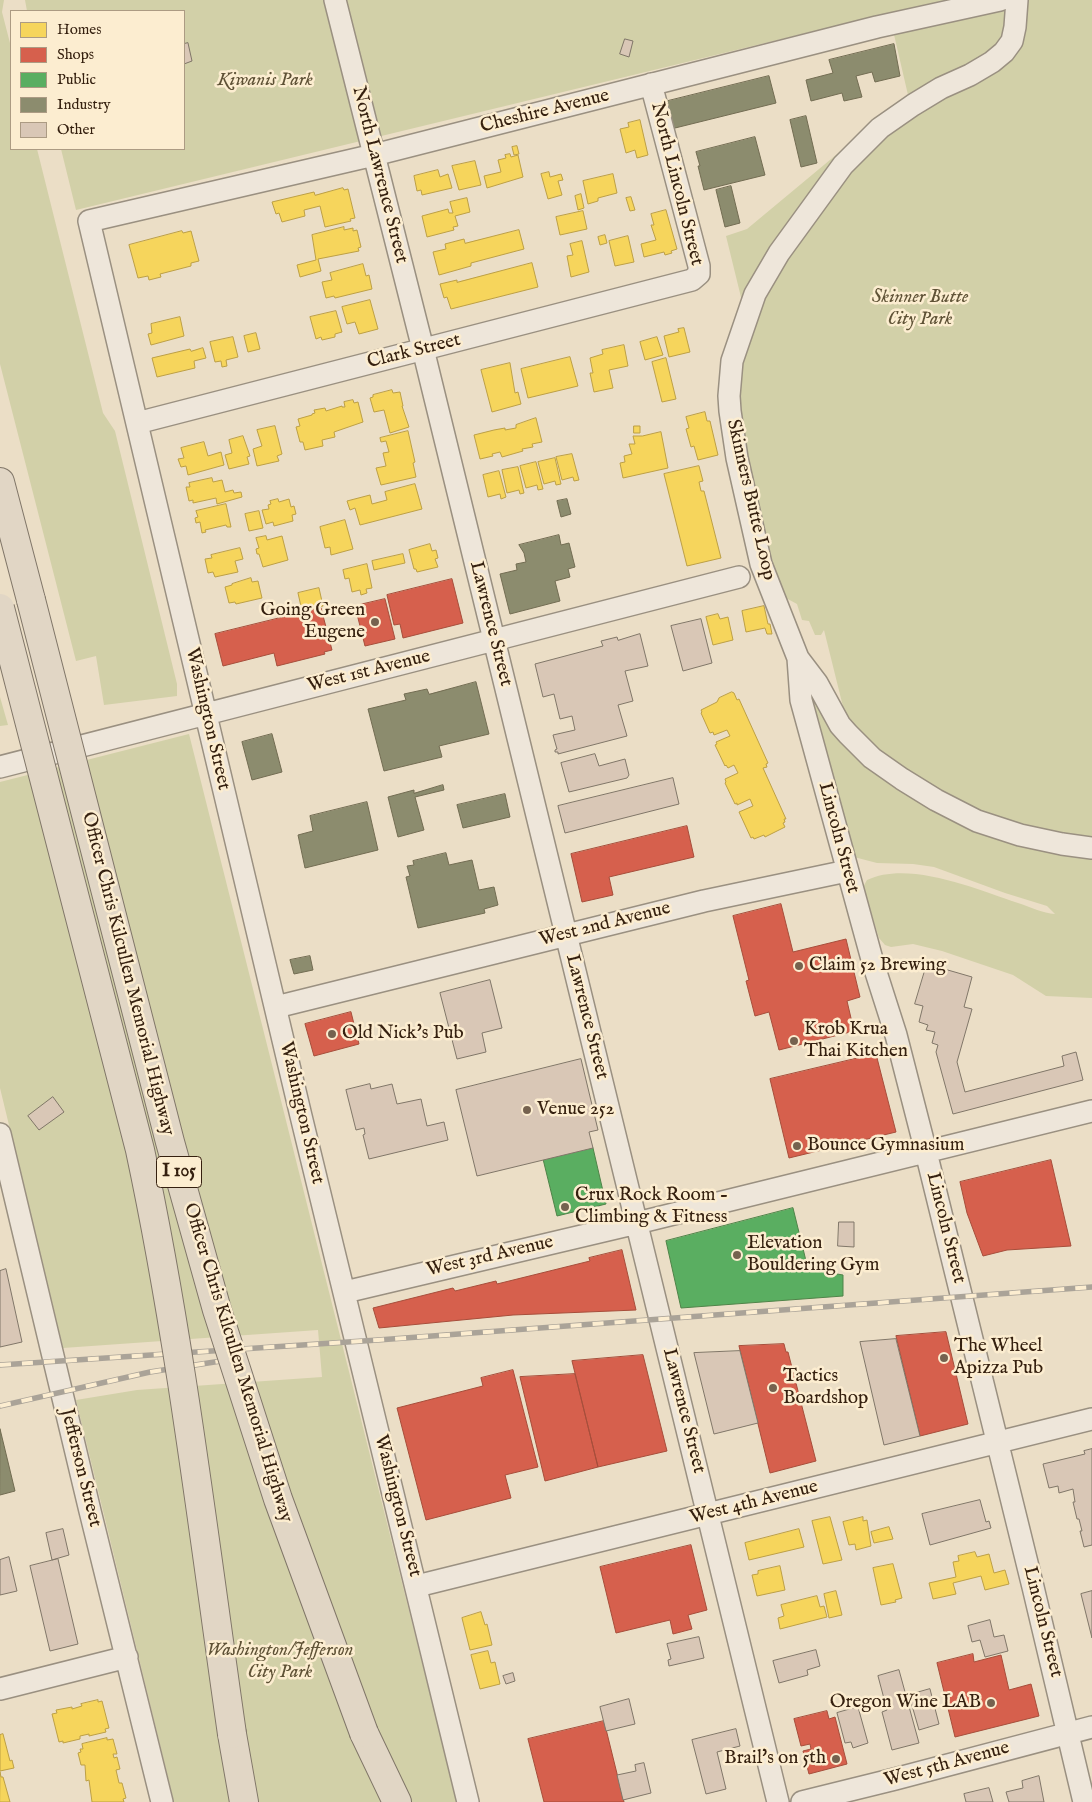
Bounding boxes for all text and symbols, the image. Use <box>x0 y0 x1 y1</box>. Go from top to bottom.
legend <box>10 10 185 150</box>
text: Homes <box>57 20 101 39</box>
text: Shops <box>57 45 94 64</box>
text: Public <box>57 70 96 89</box>
park label: Kiwanis Park <box>217 70 313 92</box>
street label: North Lawrence Street <box>346 84 412 266</box>
street label: Cheshire Avenue <box>478 85 612 139</box>
text: Industry <box>57 95 111 114</box>
street label: North Lincoln Street <box>645 100 707 268</box>
text: Other <box>57 120 95 139</box>
park label: Skinner Butte City Park <box>872 287 968 331</box>
street label: Clark Street <box>365 329 463 375</box>
street label: Skinners Butte Loop <box>720 417 780 583</box>
street label: Lawrence Street <box>463 559 517 689</box>
place label: Going Green Eugene <box>260 600 365 644</box>
marker: Going Green Eugene <box>369 616 381 628</box>
street label: Washington Street <box>180 645 234 793</box>
street label: West 1st Avenue <box>305 646 433 698</box>
street label: Lincoln Street <box>812 780 864 896</box>
street label: Officer Chris Kilcullen Memorial Highway <box>76 810 178 1138</box>
street label: West 2nd Avenue <box>537 898 673 952</box>
street label: Lawrence Street <box>559 952 613 1082</box>
place label: Claim 52 Brewing <box>809 955 946 977</box>
marker: Claim 52 Brewing <box>793 960 805 972</box>
place label: Krob Krua Thai Kitchen <box>804 1019 908 1063</box>
place label: Old Nick's Pub <box>342 1023 464 1045</box>
marker: Old Nick's Pub <box>326 1028 338 1040</box>
marker: Krob Krua Thai Kitchen <box>788 1035 800 1047</box>
street label: Washington Street <box>274 1039 328 1187</box>
place label: Venue 252 <box>537 1099 614 1121</box>
marker: Venue 252 <box>521 1104 533 1116</box>
place label: Bounce Gymnasium <box>807 1135 964 1157</box>
marker: Bounce Gymnasium <box>791 1140 803 1152</box>
road number: I 105 <box>156 1156 202 1188</box>
street label: Lincoln Street <box>920 1170 970 1286</box>
place label: Crux Rock Room - Climbing & Fitness <box>575 1185 728 1229</box>
street label: Officer Chris Kilcullen Memorial Highway <box>177 1201 297 1525</box>
marker: Crux Rock Room - Climbing & Fitness <box>559 1201 571 1213</box>
street label: West 3rd Avenue <box>424 1231 556 1283</box>
place label: Elevation Bouldering Gym <box>747 1233 879 1277</box>
marker: Elevation Bouldering Gym <box>731 1249 743 1261</box>
place label: The Wheel Apizza Pub <box>954 1336 1043 1380</box>
street label: Lawrence Street <box>656 1346 710 1476</box>
marker: The Wheel Apizza Pub <box>938 1352 950 1364</box>
place label: Tactics Boardshop <box>783 1366 868 1410</box>
marker: Tactics Boardshop <box>767 1382 779 1394</box>
street label: Jefferson Street <box>54 1406 106 1530</box>
street label: Washington Street <box>368 1433 426 1579</box>
street label: West 4th Avenue <box>688 1476 820 1530</box>
street label: Lincoln Street <box>1017 1564 1067 1680</box>
park label: Washington/Jefferson City Park <box>207 1640 353 1684</box>
place label: Oregon Wine LAB <box>830 1692 981 1714</box>
marker: Oregon Wine LAB <box>985 1697 997 1709</box>
street label: West 5th Avenue <box>882 1737 1012 1793</box>
place label: Brail's on 5th <box>724 1748 826 1770</box>
marker: Brail's on 5th <box>830 1753 842 1765</box>

